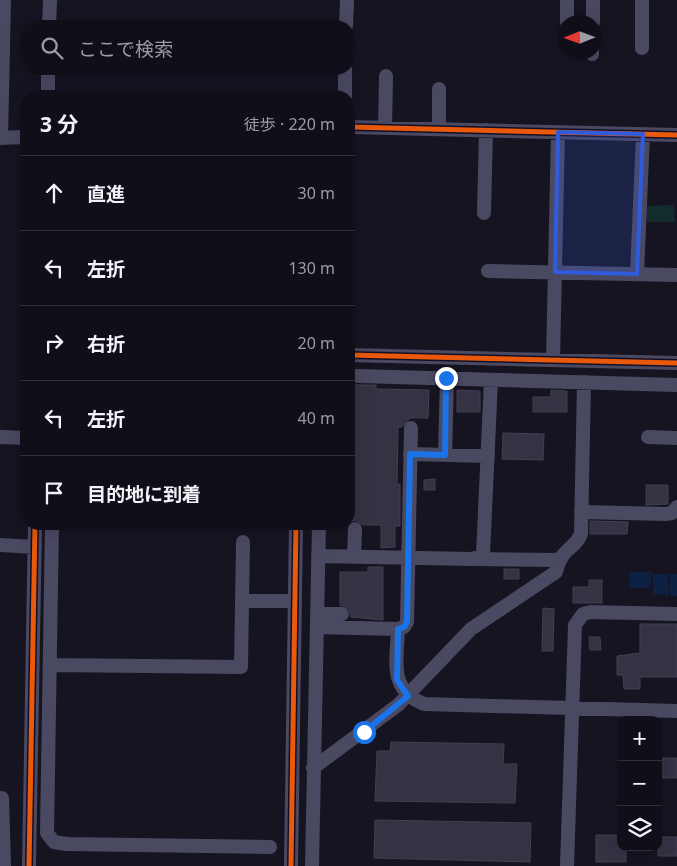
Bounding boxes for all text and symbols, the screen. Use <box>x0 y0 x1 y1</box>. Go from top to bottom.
north arrow <box>557 15 602 60</box>
search box <box>20 20 355 75</box>
icon: search <box>38 34 66 62</box>
text: ここで検索 <box>78 36 173 62</box>
text: 3 分 <box>40 110 78 138</box>
text: 徒歩 · 220 m <box>244 113 335 135</box>
icon: ahead <box>40 179 68 207</box>
text: 直進 <box>87 181 125 207</box>
text: 30 m <box>298 182 335 204</box>
icon: left <box>40 254 68 282</box>
text: 左折 <box>87 256 125 282</box>
text: 130 m <box>288 257 335 279</box>
icon: right <box>40 329 68 357</box>
text: 右折 <box>87 331 125 357</box>
text: 20 m <box>298 332 335 354</box>
route end <box>435 367 458 390</box>
icon: left <box>40 404 68 432</box>
text: 左折 <box>87 406 125 432</box>
text: 40 m <box>298 407 335 429</box>
icon: arrive <box>40 479 68 507</box>
text: 目的地に到着 <box>87 481 201 507</box>
map controls <box>617 716 662 851</box>
button: + <box>617 716 662 761</box>
route start <box>353 721 376 744</box>
button: − <box>617 761 662 806</box>
button: layers <box>617 806 662 851</box>

